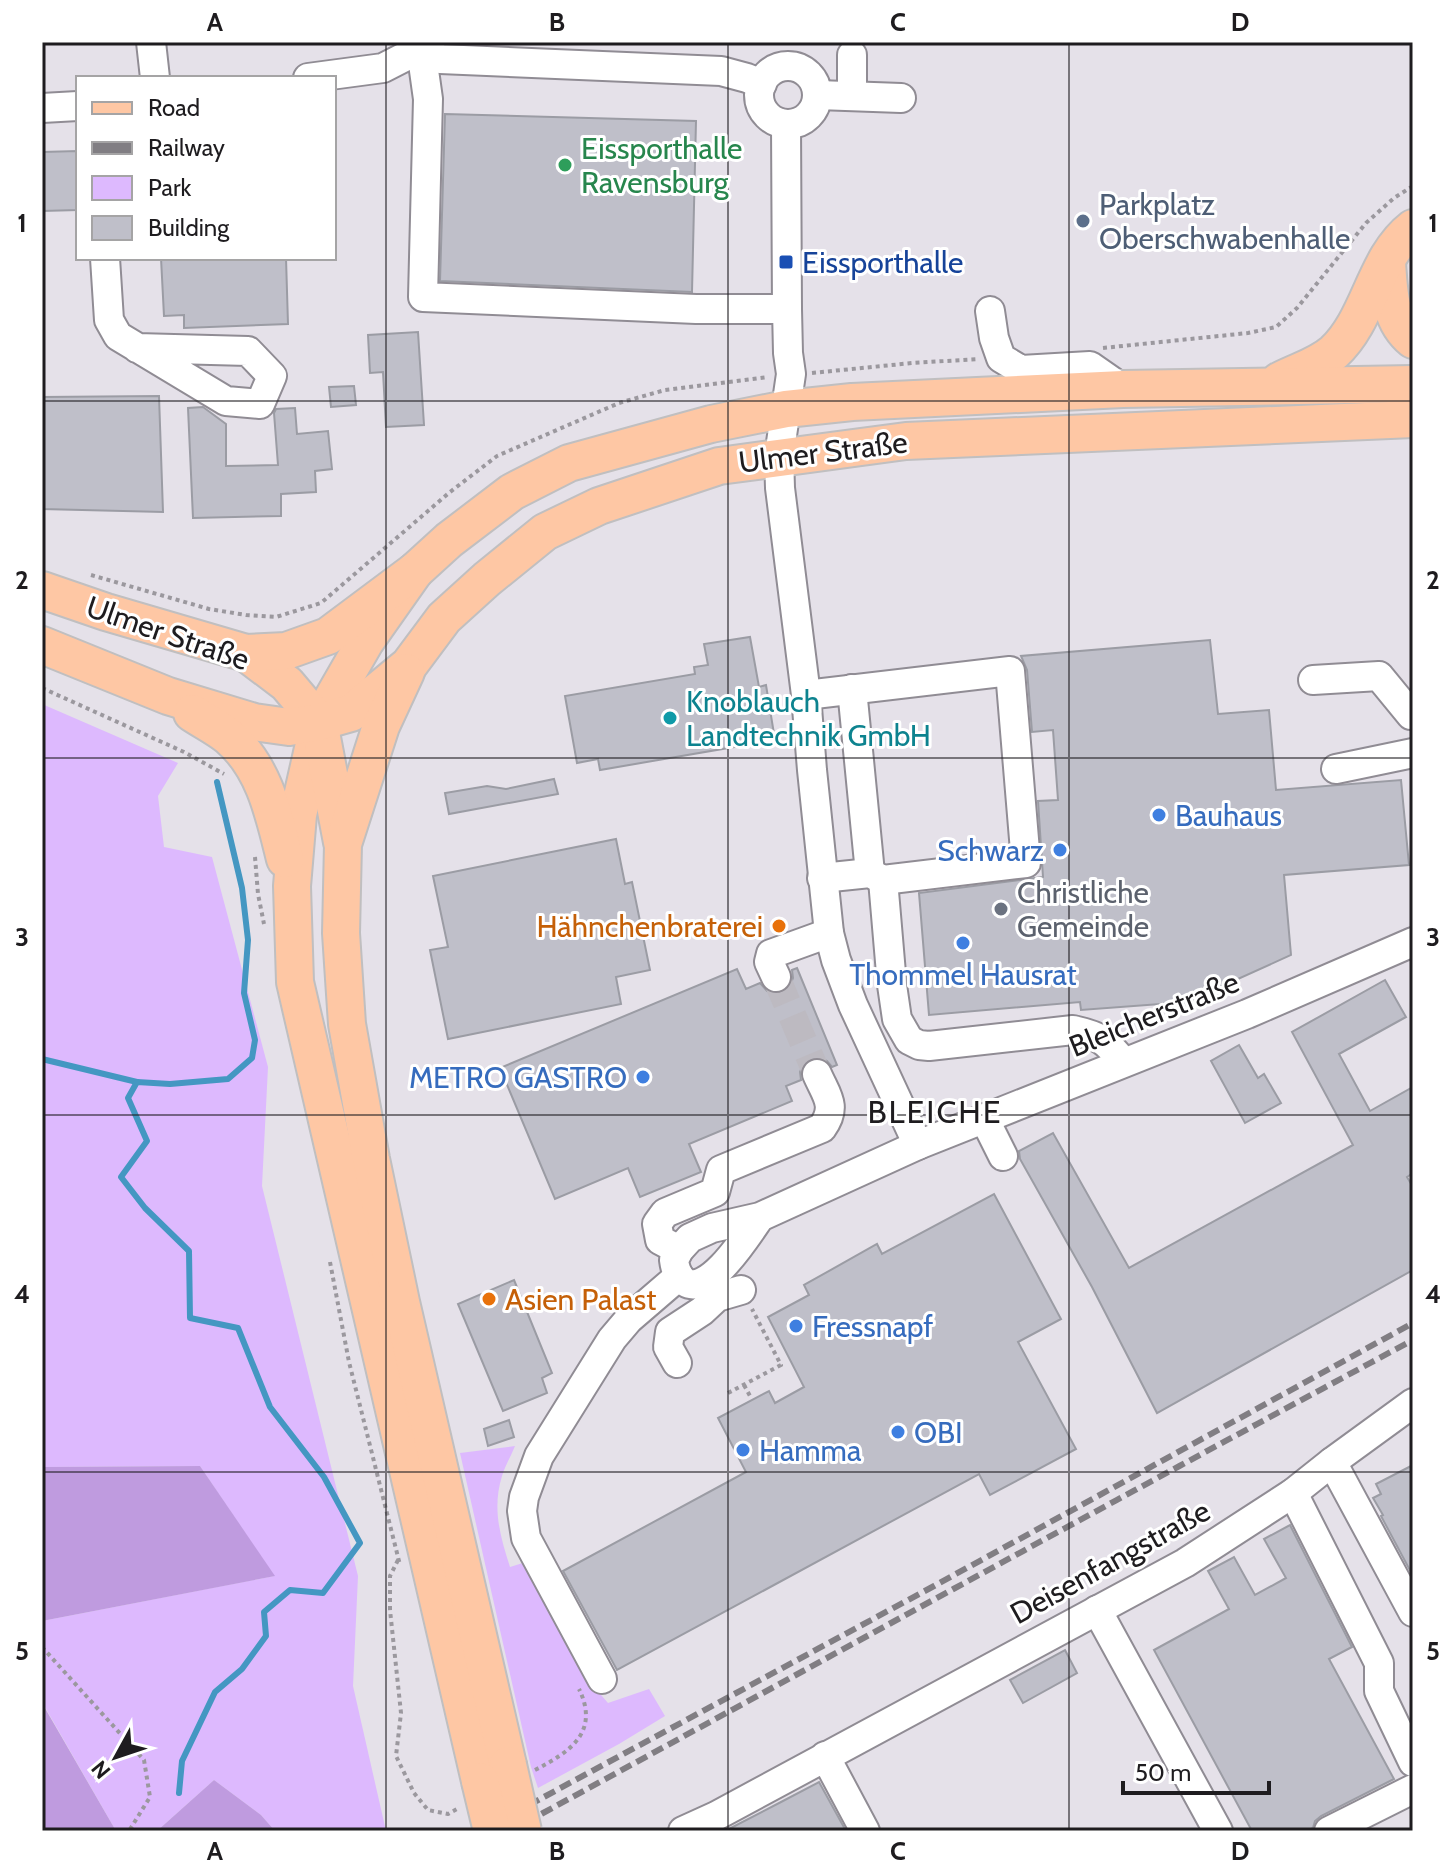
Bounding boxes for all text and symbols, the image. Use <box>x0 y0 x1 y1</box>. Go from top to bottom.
text: A <box>207 6 224 38</box>
text: B <box>549 6 565 38</box>
text: C <box>890 6 906 38</box>
text: D <box>1231 6 1249 38</box>
legend <box>76 76 336 260</box>
text: Road <box>148 93 200 122</box>
place label: Eissporthalle Ravensburg <box>581 130 742 201</box>
text: Railway <box>148 133 225 162</box>
marker: Eissporthalle Ravensburg <box>556 156 574 174</box>
text: Park <box>148 173 191 202</box>
place label: Parkplatz Oberschwabenhalle <box>1099 186 1350 257</box>
text: 1 <box>17 207 27 239</box>
text: 1 <box>1428 207 1438 239</box>
marker: Parkplatz Oberschwabenhalle <box>1074 212 1092 230</box>
text: Building <box>148 213 230 242</box>
place label: Eissporthalle <box>802 244 963 281</box>
marker: Eissporthalle <box>777 253 795 271</box>
street label: Ulmer Straße <box>737 423 909 481</box>
text: 2 <box>15 564 29 596</box>
text: 2 <box>1426 564 1440 596</box>
street label: Ulmer Straße <box>82 588 254 678</box>
place label: Knoblauch Landtechnik GmbH <box>686 683 931 754</box>
marker: Knoblauch Landtechnik GmbH <box>661 709 679 727</box>
place label: Bauhaus <box>1175 797 1282 834</box>
marker: Bauhaus <box>1150 806 1168 824</box>
place label: Schwarz <box>937 832 1044 869</box>
marker: Schwarz <box>1051 841 1069 859</box>
place label: Christliche Gemeinde <box>1017 874 1149 945</box>
marker: Christliche Gemeinde <box>992 900 1010 918</box>
place label: Hähnchenbraterei <box>536 908 763 945</box>
marker: Hähnchenbraterei <box>770 917 788 935</box>
text: 3 <box>15 921 29 953</box>
text: 3 <box>1426 921 1440 953</box>
marker: Thommel Hausrat <box>954 934 972 952</box>
place label: Thommel Hausrat <box>849 956 1077 993</box>
street label: Bleicherstraße <box>1064 963 1244 1065</box>
place label: METRO GASTRO <box>409 1059 627 1096</box>
marker: METRO GASTRO <box>634 1068 652 1086</box>
district label: BLEICHE <box>867 1092 1003 1131</box>
text: 4 <box>14 1278 30 1310</box>
text: 4 <box>1425 1278 1441 1310</box>
place label: Asien Palast <box>505 1281 656 1318</box>
marker: Asien Palast <box>480 1290 498 1308</box>
place label: Fressnapf <box>812 1308 933 1345</box>
marker: Fressnapf <box>787 1317 805 1335</box>
place label: OBI <box>914 1414 963 1451</box>
marker: OBI <box>889 1423 907 1441</box>
place label: Hamma <box>759 1432 862 1469</box>
marker: Hamma <box>734 1441 752 1459</box>
street label: Deisenfangstraße <box>1004 1492 1216 1632</box>
text: 5 <box>15 1635 29 1667</box>
text: 5 <box>1426 1635 1440 1667</box>
north arrow <box>76 1717 156 1797</box>
scale bar <box>1123 1745 1269 1795</box>
text: N <box>86 1755 116 1784</box>
text: 50 m <box>1135 1758 1191 1787</box>
text: A <box>207 1835 224 1867</box>
text: B <box>549 1835 565 1867</box>
text: C <box>890 1835 906 1867</box>
text: D <box>1231 1835 1249 1867</box>

